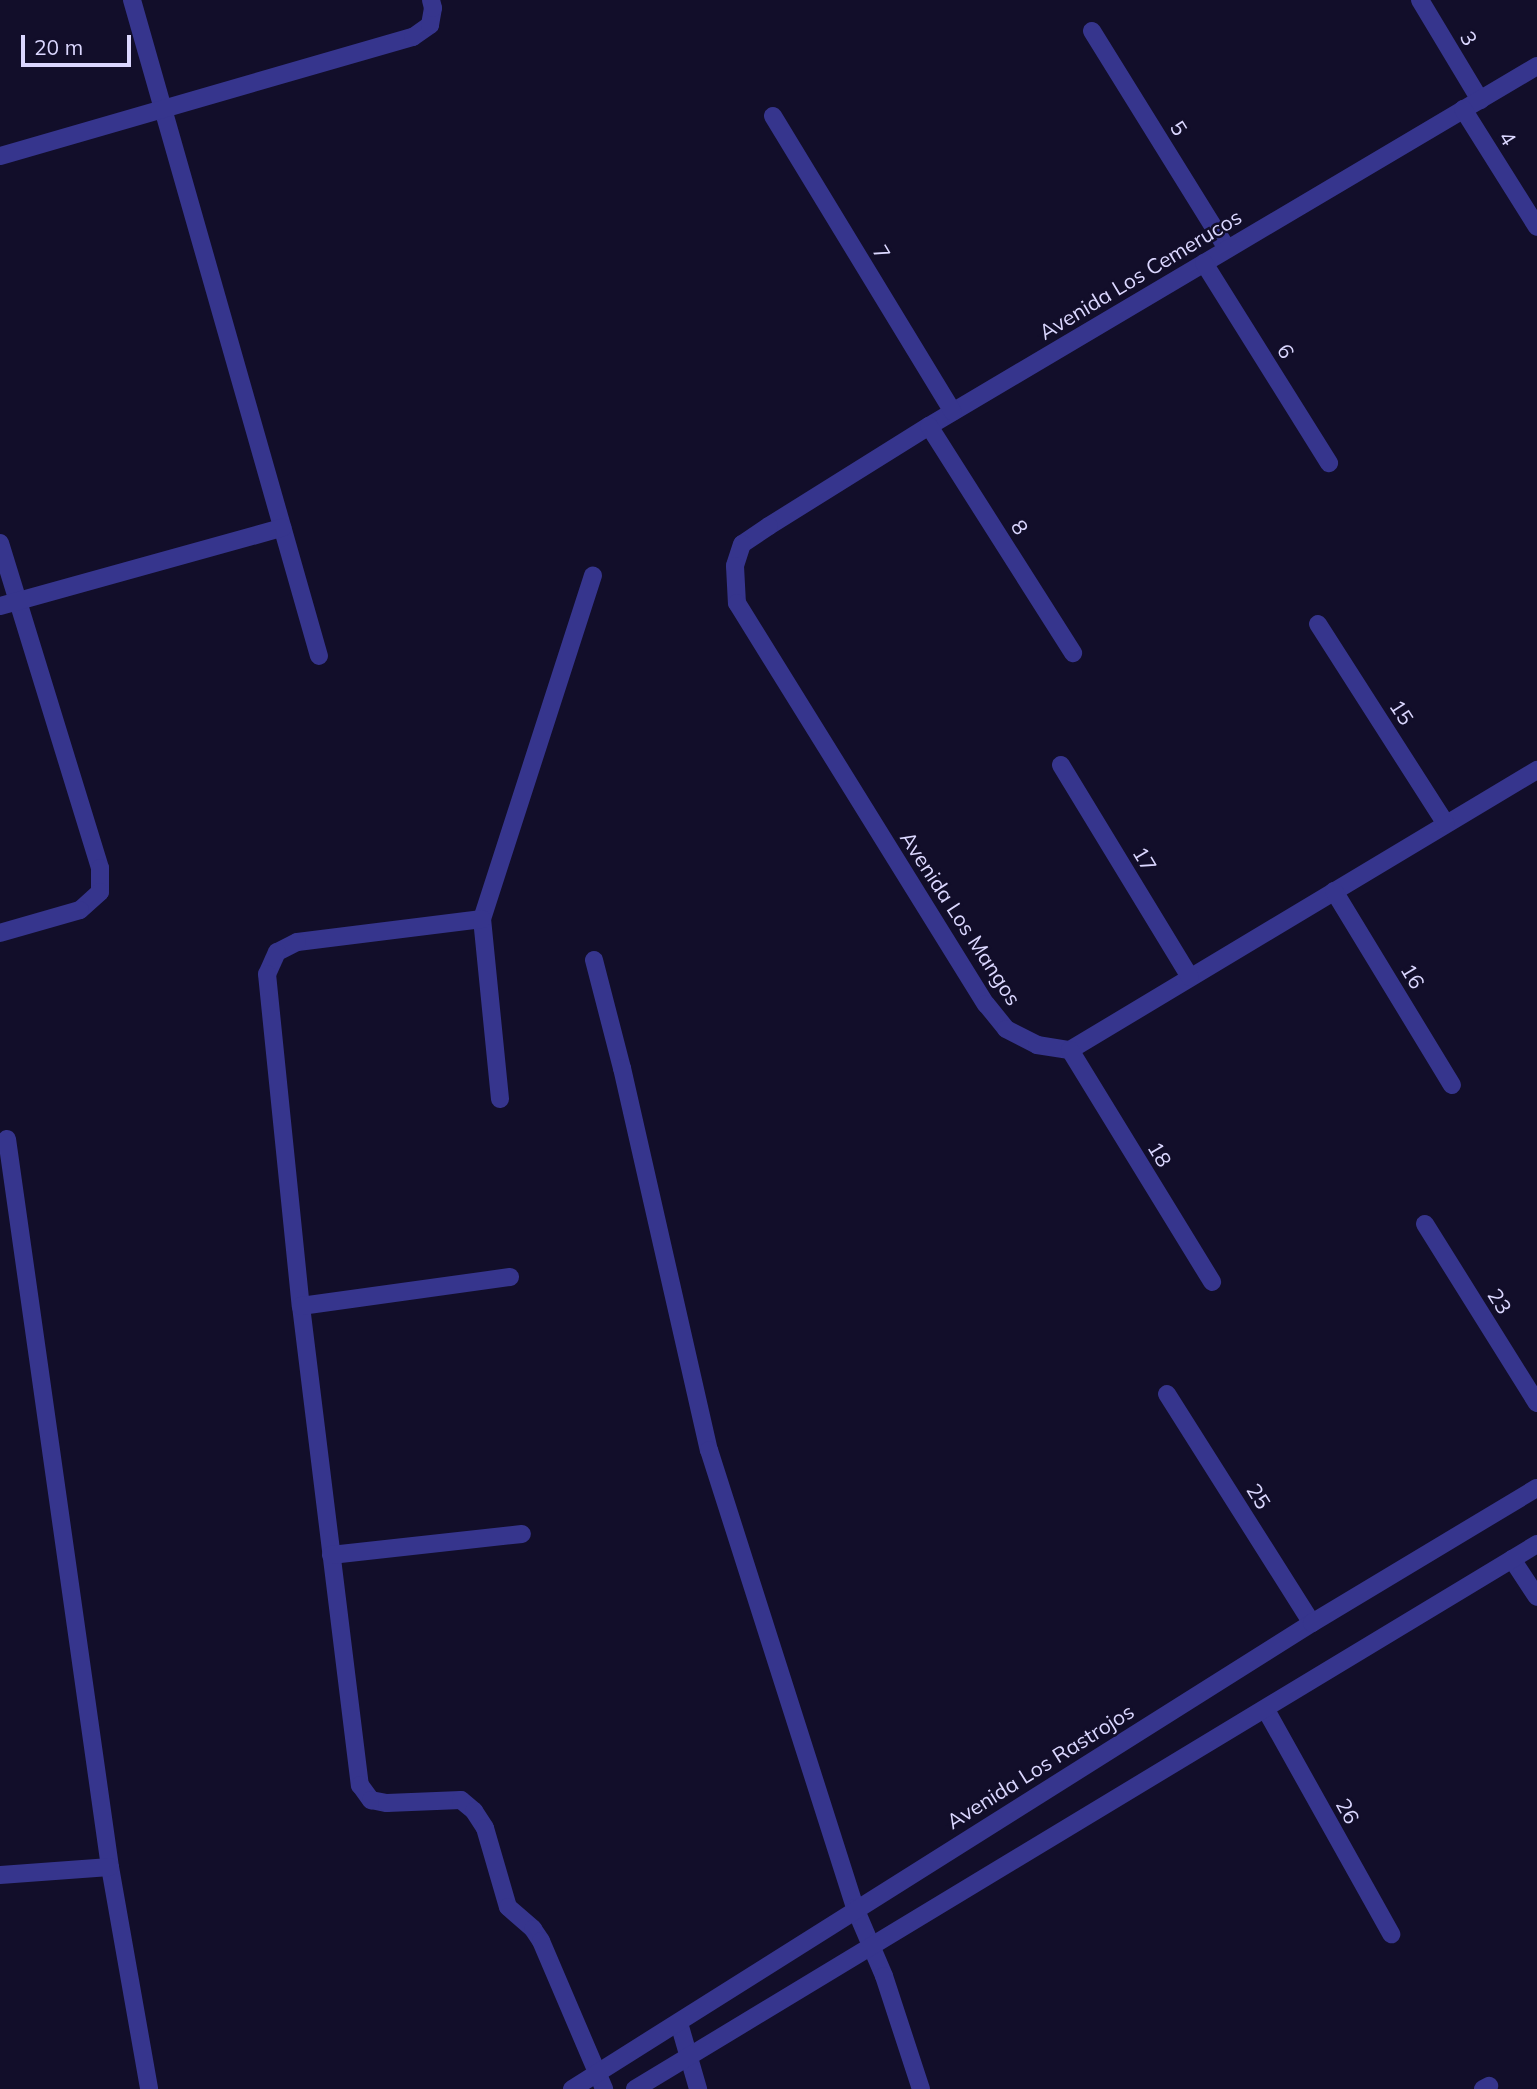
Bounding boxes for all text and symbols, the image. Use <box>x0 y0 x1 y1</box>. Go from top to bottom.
scale bar <box>24 21 135 65</box>
street label: 3 <box>1455 26 1483 50</box>
text: 20 m <box>34 34 83 60</box>
street label: 5 <box>1165 116 1193 140</box>
street label: 4 <box>1494 126 1522 150</box>
street label: Avenida Los Cemerucos <box>1034 204 1246 344</box>
street label: 7 <box>868 240 896 264</box>
street label: 6 <box>1272 339 1300 363</box>
street label: 8 <box>1006 515 1034 539</box>
street label: 15 <box>1385 695 1419 729</box>
street label: Avenida Los Mangos <box>895 826 1027 1010</box>
street label: 17 <box>1128 842 1162 876</box>
street label: 16 <box>1396 959 1430 993</box>
street label: 18 <box>1143 1137 1177 1171</box>
street label: 23 <box>1483 1284 1517 1318</box>
street label: 25 <box>1242 1479 1276 1513</box>
street label: Avenida Los Rastrojos <box>942 1698 1138 1834</box>
street label: 26 <box>1331 1794 1365 1828</box>

